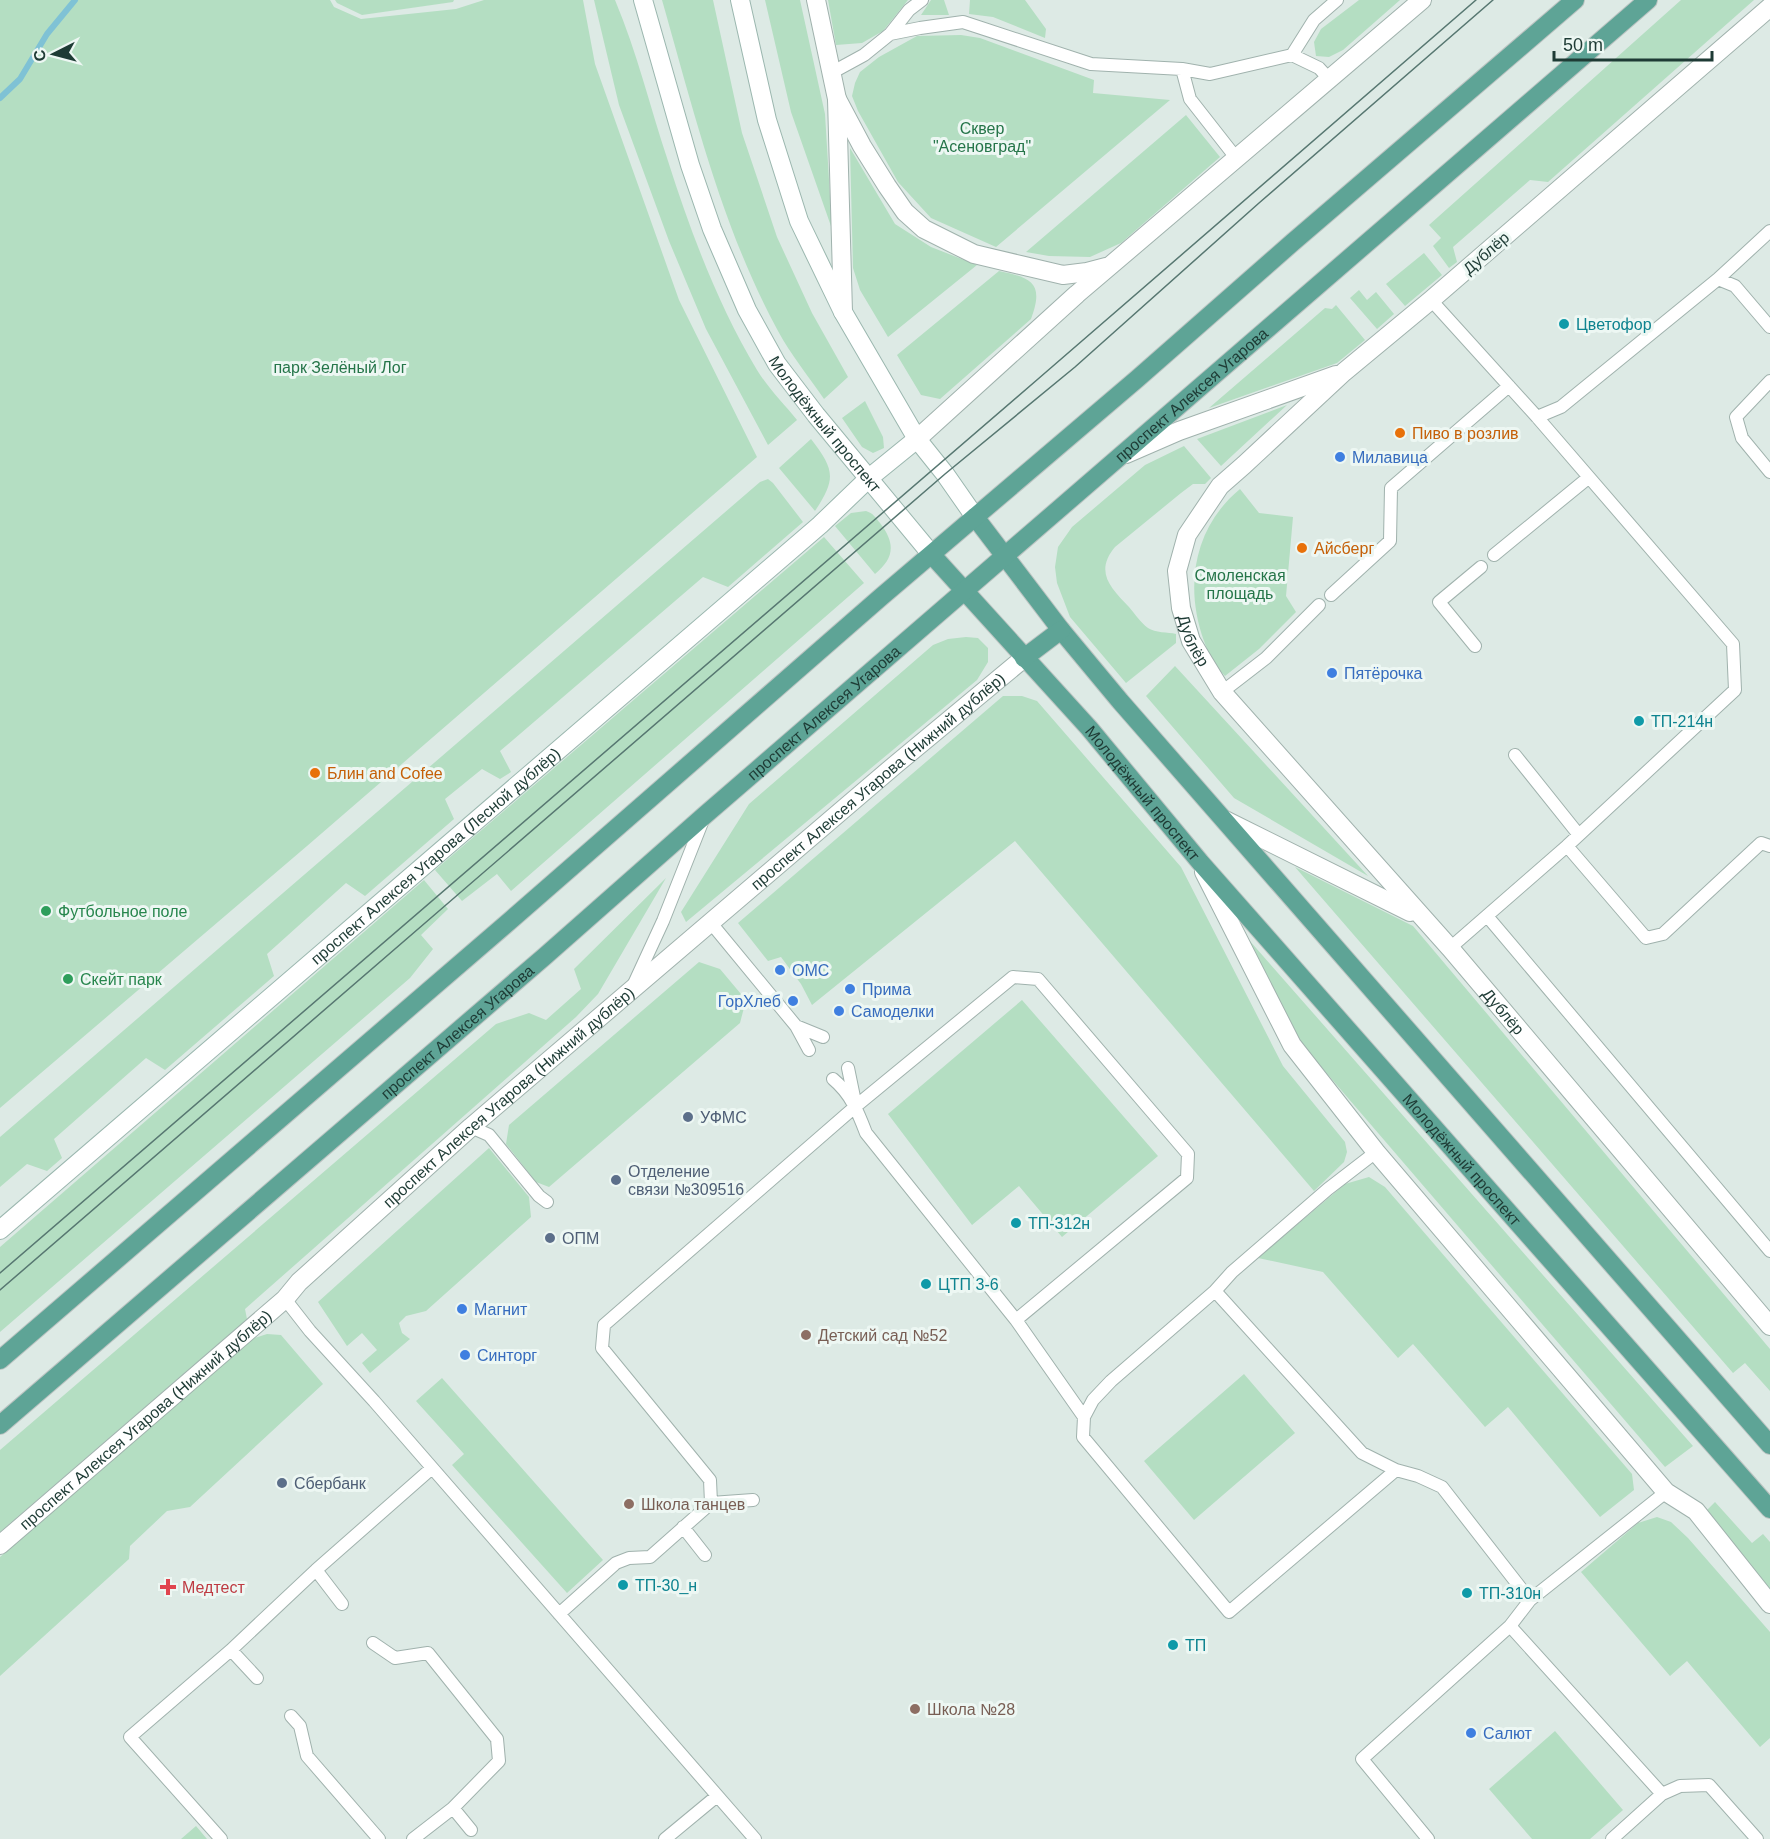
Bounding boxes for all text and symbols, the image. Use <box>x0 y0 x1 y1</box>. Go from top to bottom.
north arrow <box>24 24 84 84</box>
scale bar <box>1554 24 1712 62</box>
text: 50 m <box>1563 35 1603 55</box>
text: С <box>30 48 49 62</box>
park label: Сквер "Асеновград" <box>933 120 1031 155</box>
street label: Дублёр <box>1460 228 1512 277</box>
place label: Цветофор <box>1576 316 1652 333</box>
marker: Цветофор <box>1557 317 1571 331</box>
street label: проспект Алексея Угарова <box>1112 324 1271 465</box>
street label: Молодёжный проспект <box>766 353 885 496</box>
park label: парк Зелёный Лог <box>273 359 407 376</box>
place label: Пиво в розлив <box>1412 425 1519 442</box>
marker: Пиво в розлив <box>1393 426 1407 440</box>
place label: Милавица <box>1352 449 1428 466</box>
marker: Милавица <box>1333 450 1347 464</box>
place label: Айсберг <box>1314 540 1374 557</box>
marker: Айсберг <box>1295 541 1309 555</box>
park label: Смоленская площадь <box>1194 567 1286 602</box>
street label: Дублёр <box>1175 613 1213 669</box>
street label: проспект Алексея Угарова <box>744 642 903 783</box>
place label: Пятёрочка <box>1344 665 1423 682</box>
marker: Пятёрочка <box>1325 666 1339 680</box>
street label: проспект Алексея Угарова (Нижний дублёр) <box>747 669 1008 893</box>
place label: ТП-214н <box>1651 713 1713 730</box>
marker: ТП-214н <box>1632 714 1646 728</box>
street label: Молодёжный проспект <box>1082 722 1204 864</box>
street label: проспект Алексея Угарова (Лесной дублёр) <box>307 744 563 967</box>
place label: Блин and Cofee <box>327 765 443 782</box>
marker: Блин and Cofee <box>308 766 322 780</box>
place label: Футбольное поле <box>58 903 188 920</box>
marker: Футбольное поле <box>39 904 53 918</box>
street label: проспект Алексея Угарова <box>377 961 537 1102</box>
place label: ОМС <box>792 962 829 979</box>
marker: ОМС <box>773 963 787 977</box>
place label: Скейт парк <box>80 971 163 988</box>
marker: Скейт парк <box>61 972 75 986</box>
place label: Прима <box>862 981 911 998</box>
marker: Прима <box>843 982 857 996</box>
street label: проспект Алексея Угарова (Нижний дублёр) <box>380 983 637 1211</box>
street label: Дублёр <box>1479 985 1528 1038</box>
place label: ГорХлеб <box>718 993 781 1010</box>
marker: ГорХлеб <box>786 994 800 1008</box>
place label: Самоделки <box>851 1003 934 1020</box>
marker: Самоделки <box>832 1004 846 1018</box>
street label: Молодёжный проспект <box>1400 1090 1525 1229</box>
place label: УФМС <box>700 1109 747 1126</box>
marker: УФМС <box>681 1110 695 1124</box>
place label: Отделение связи №309516 <box>628 1163 744 1198</box>
marker: Отделение связи №309516 <box>609 1173 623 1187</box>
place label: ТП-312н <box>1028 1215 1090 1232</box>
marker: ТП-312н <box>1009 1216 1023 1230</box>
place label: ОПМ <box>562 1230 599 1247</box>
marker: ОПМ <box>543 1231 557 1245</box>
place label: ЦТП 3-6 <box>938 1276 999 1293</box>
marker: ЦТП 3-6 <box>919 1277 933 1291</box>
place label: Магнит <box>474 1301 528 1318</box>
marker: Магнит <box>455 1302 469 1316</box>
street label: проспект Алексея Угарова (Нижний дублёр) <box>16 1306 275 1533</box>
place label: Детский сад №52 <box>818 1327 947 1344</box>
marker: Детский сад №52 <box>799 1328 813 1342</box>
place label: Синторг <box>477 1347 537 1364</box>
marker: Синторг <box>458 1348 472 1362</box>
place label: Сбербанк <box>294 1475 367 1492</box>
marker: Сбербанк <box>275 1476 289 1490</box>
place label: Школа танцев <box>641 1496 745 1513</box>
marker: Школа танцев <box>622 1497 636 1511</box>
place label: ТП-30_н <box>635 1577 697 1595</box>
marker: Медтест <box>159 1578 177 1596</box>
marker: ТП-30_н <box>616 1578 630 1592</box>
place label: Медтест <box>182 1579 245 1596</box>
place label: ТП-310н <box>1479 1585 1541 1602</box>
marker: ТП-310н <box>1460 1586 1474 1600</box>
place label: ТП <box>1185 1637 1206 1654</box>
marker: ТП <box>1166 1638 1180 1652</box>
place label: Школа №28 <box>927 1701 1015 1718</box>
marker: Школа №28 <box>908 1702 922 1716</box>
place label: Салют <box>1483 1725 1533 1742</box>
marker: Салют <box>1464 1726 1478 1740</box>

